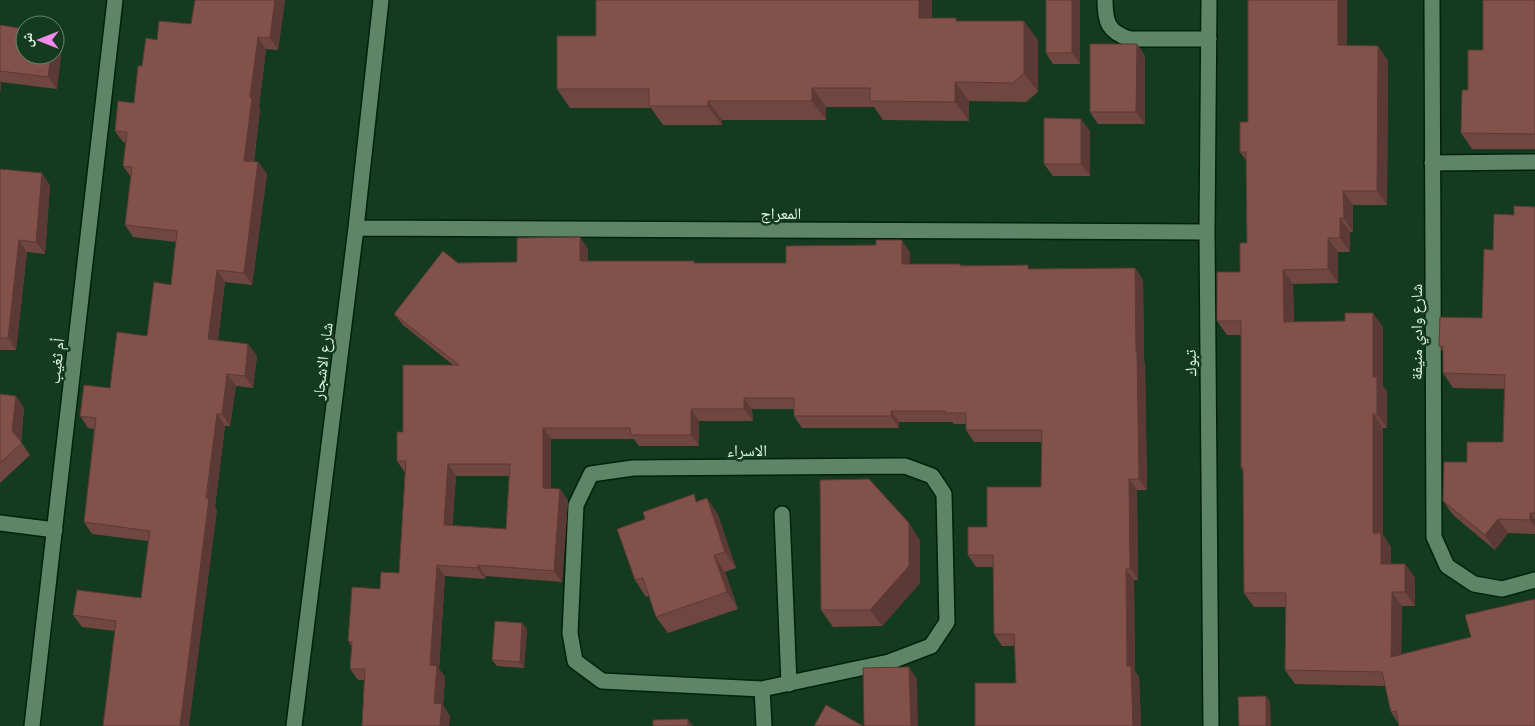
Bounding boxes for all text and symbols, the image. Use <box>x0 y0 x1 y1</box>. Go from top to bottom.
north arrow <box>15 15 65 65</box>
text: ش <box>18 32 36 47</box>
street label: المعراج <box>761 204 801 224</box>
street label: شارع وادي منيفة <box>1407 284 1429 380</box>
street label: شارع الاشجار <box>308 321 338 402</box>
street label: أم ثغيب <box>45 337 69 385</box>
street label: تبوك <box>1181 349 1200 376</box>
street label: الاسراء <box>727 441 767 460</box>

